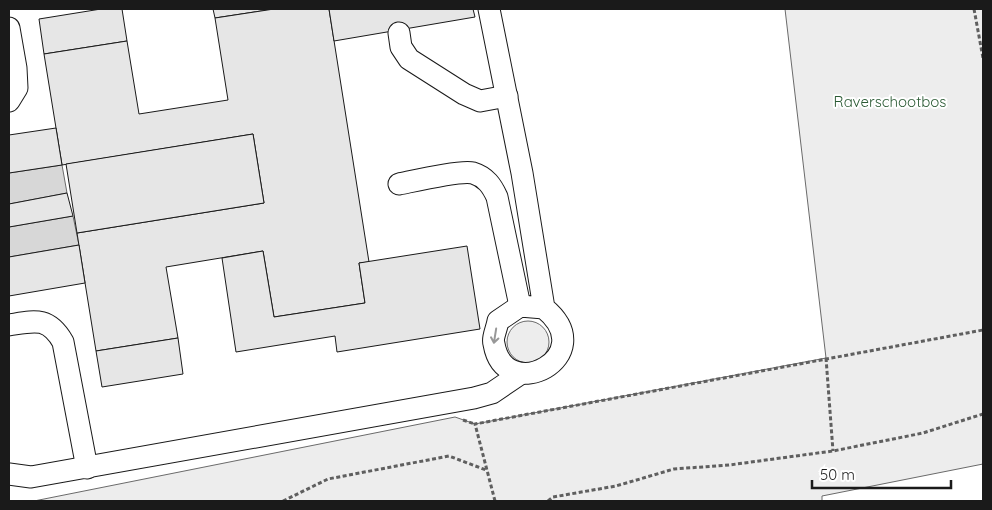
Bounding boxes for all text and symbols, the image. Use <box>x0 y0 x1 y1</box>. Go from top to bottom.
park label: Raverschootbos <box>834 92 946 111</box>
one-way arrow <box>490 328 500 344</box>
scale bar <box>812 458 951 490</box>
text: 50 m <box>820 465 855 484</box>

